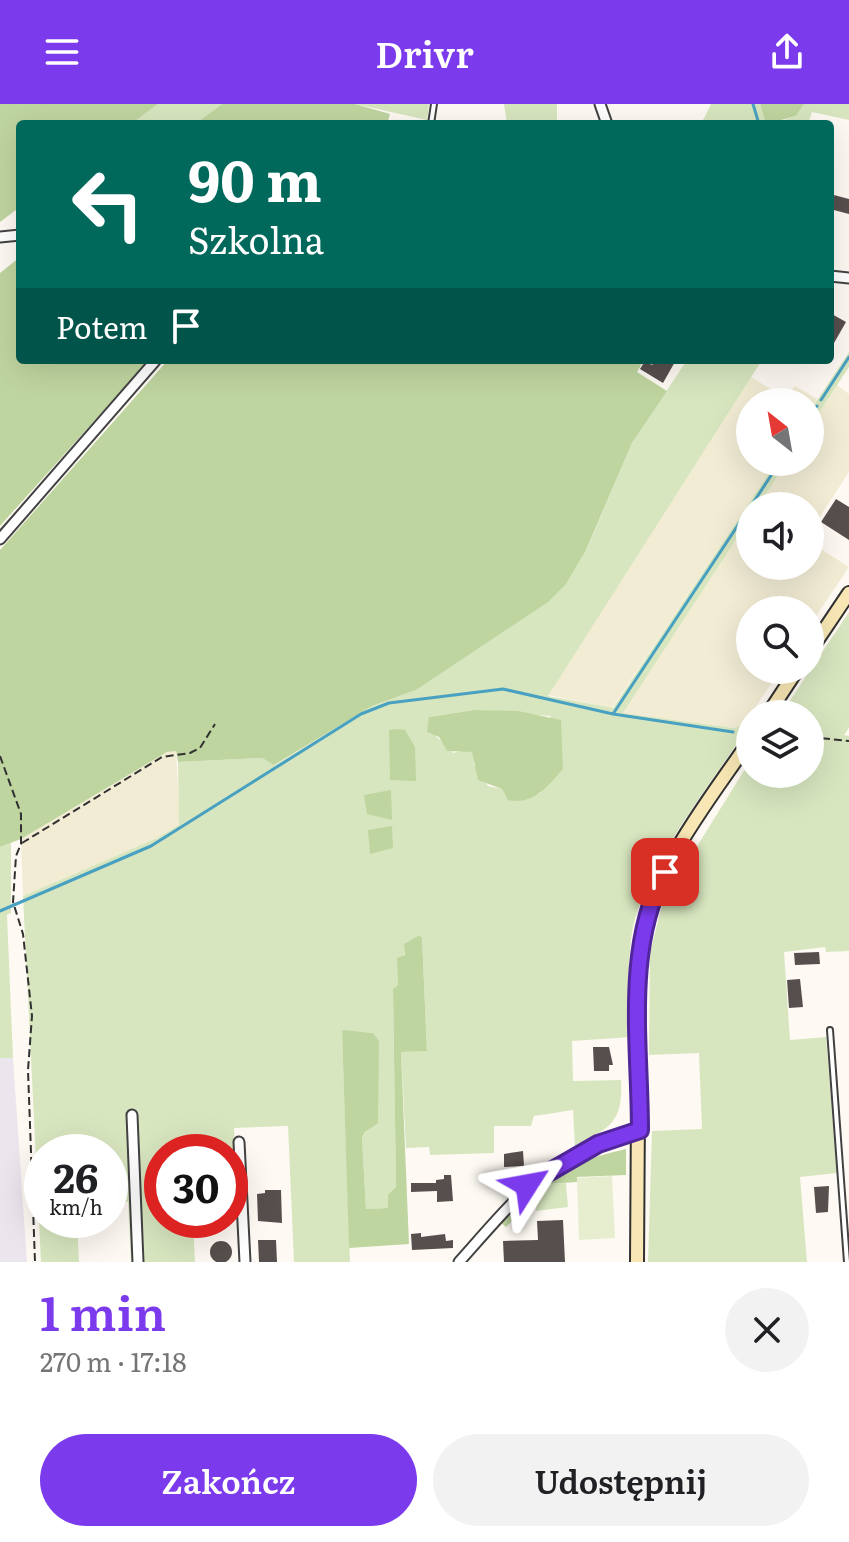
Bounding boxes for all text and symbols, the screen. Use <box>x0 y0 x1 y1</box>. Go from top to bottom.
text: Drivr <box>375 26 474 79</box>
icon: menu <box>40 30 84 74</box>
icon: share <box>765 30 809 74</box>
text: 90 m <box>188 136 322 219</box>
icon: left <box>56 152 160 256</box>
text: Szkolna <box>188 212 324 265</box>
text: Potem <box>56 304 148 348</box>
icon: arrive <box>164 304 208 348</box>
north arrow <box>736 388 824 476</box>
map controls <box>736 388 824 788</box>
button: sound <box>736 492 824 580</box>
button: search <box>736 596 824 684</box>
button: layers <box>736 700 824 788</box>
pin <box>631 838 699 906</box>
icon: arrive <box>643 850 687 894</box>
speed limit sign: 30 <box>144 1134 248 1238</box>
position arrow <box>485 1143 569 1227</box>
text: 26 <box>54 1146 98 1205</box>
text: km/h <box>49 1191 103 1221</box>
text: 1 min <box>40 1275 166 1346</box>
button: close <box>725 1288 809 1372</box>
text: 270 m · 17:18 <box>40 1341 187 1380</box>
button: Zakończ <box>40 1434 417 1526</box>
button: Udostępnij <box>433 1434 809 1526</box>

